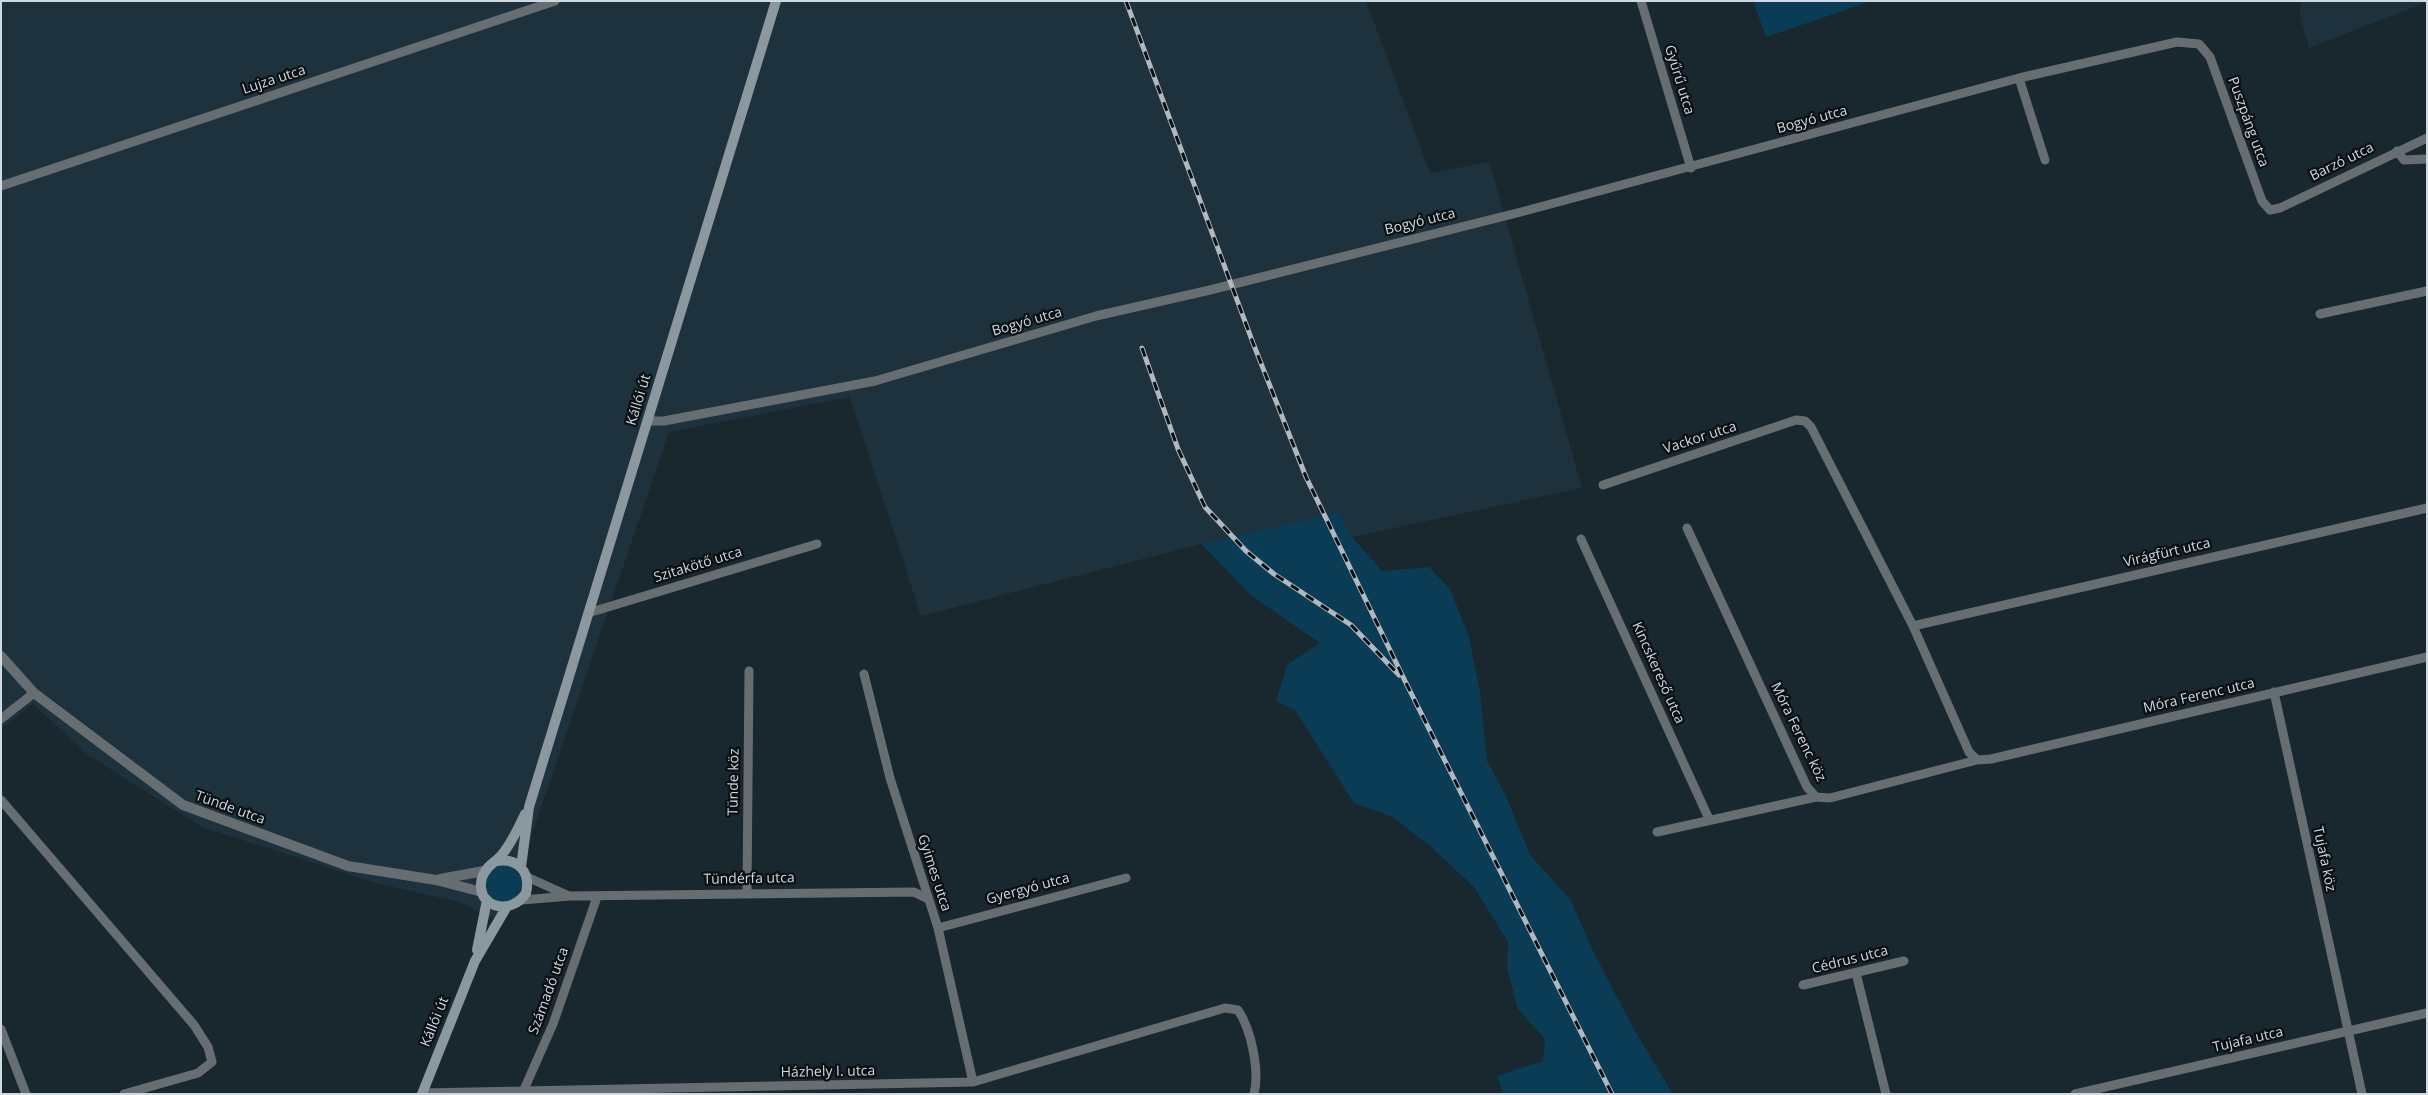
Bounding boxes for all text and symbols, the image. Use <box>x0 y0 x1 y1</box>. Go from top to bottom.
street label: Gyűrű utca <box>1660 43 1698 117</box>
street label: Lujza utca <box>240 62 308 98</box>
street label: Puszpáng utca <box>2224 75 2272 169</box>
street label: Bogyó utca <box>1775 103 1849 137</box>
street label: Barzó utca <box>2307 139 2377 185</box>
street label: Bogyó utca <box>1383 205 1457 239</box>
street label: Bogyó utca <box>990 304 1064 340</box>
street label: Kállói út <box>623 372 655 428</box>
street label: Vackor utca <box>1661 418 1739 458</box>
street label: Virágfürt utca <box>2122 535 2212 571</box>
street label: Szitakötő utca <box>652 544 744 586</box>
street label: Kincskereső utca <box>1628 619 1688 727</box>
street label: Móra Ferenc utca <box>2142 675 2256 717</box>
street label: Móra Ferenc köz <box>1767 680 1829 784</box>
street label: Tünde köz <box>725 748 743 816</box>
street label: Tünde utca <box>193 788 267 828</box>
street label: Tujafa köz <box>2309 825 2339 893</box>
street label: Gyimes utca <box>914 832 954 914</box>
street label: Tündérfa utca <box>703 870 795 888</box>
street label: Gyergyó utca <box>985 870 1071 908</box>
street label: Cédrus utca <box>1810 942 1890 978</box>
street label: Számadó utca <box>525 945 573 1037</box>
street label: Kállói út <box>417 994 453 1050</box>
street label: Tujafa utca <box>2211 1024 2285 1056</box>
street label: Házhely I. utca <box>781 1063 875 1081</box>

